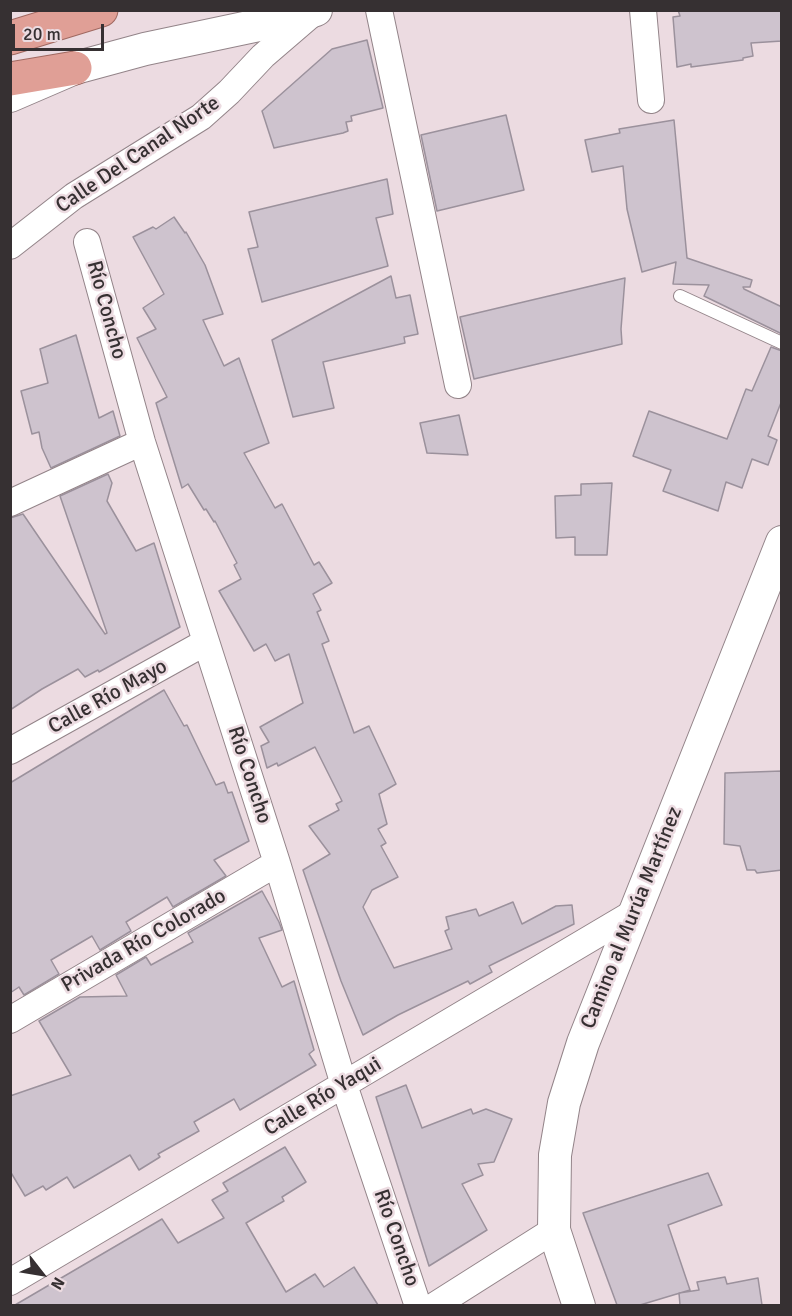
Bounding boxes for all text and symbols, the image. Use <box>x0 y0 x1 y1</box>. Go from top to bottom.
scale bar <box>15 12 106 50</box>
text: 20 m <box>23 23 61 45</box>
street label: Calle Del Canal Norte <box>51 91 225 219</box>
street label: Río Concho <box>81 258 131 362</box>
street label: Calle Río Mayo <box>44 654 172 740</box>
street label: Río Concho <box>221 723 277 827</box>
street label: Camino al Murúa Martínez <box>576 803 688 1033</box>
street label: Privada Río Colorado <box>57 884 231 998</box>
street label: Calle Río Yaqui <box>260 1052 386 1142</box>
street label: Río Concho <box>368 1186 424 1290</box>
north arrow <box>12 1244 72 1304</box>
text: N <box>46 1273 69 1293</box>

